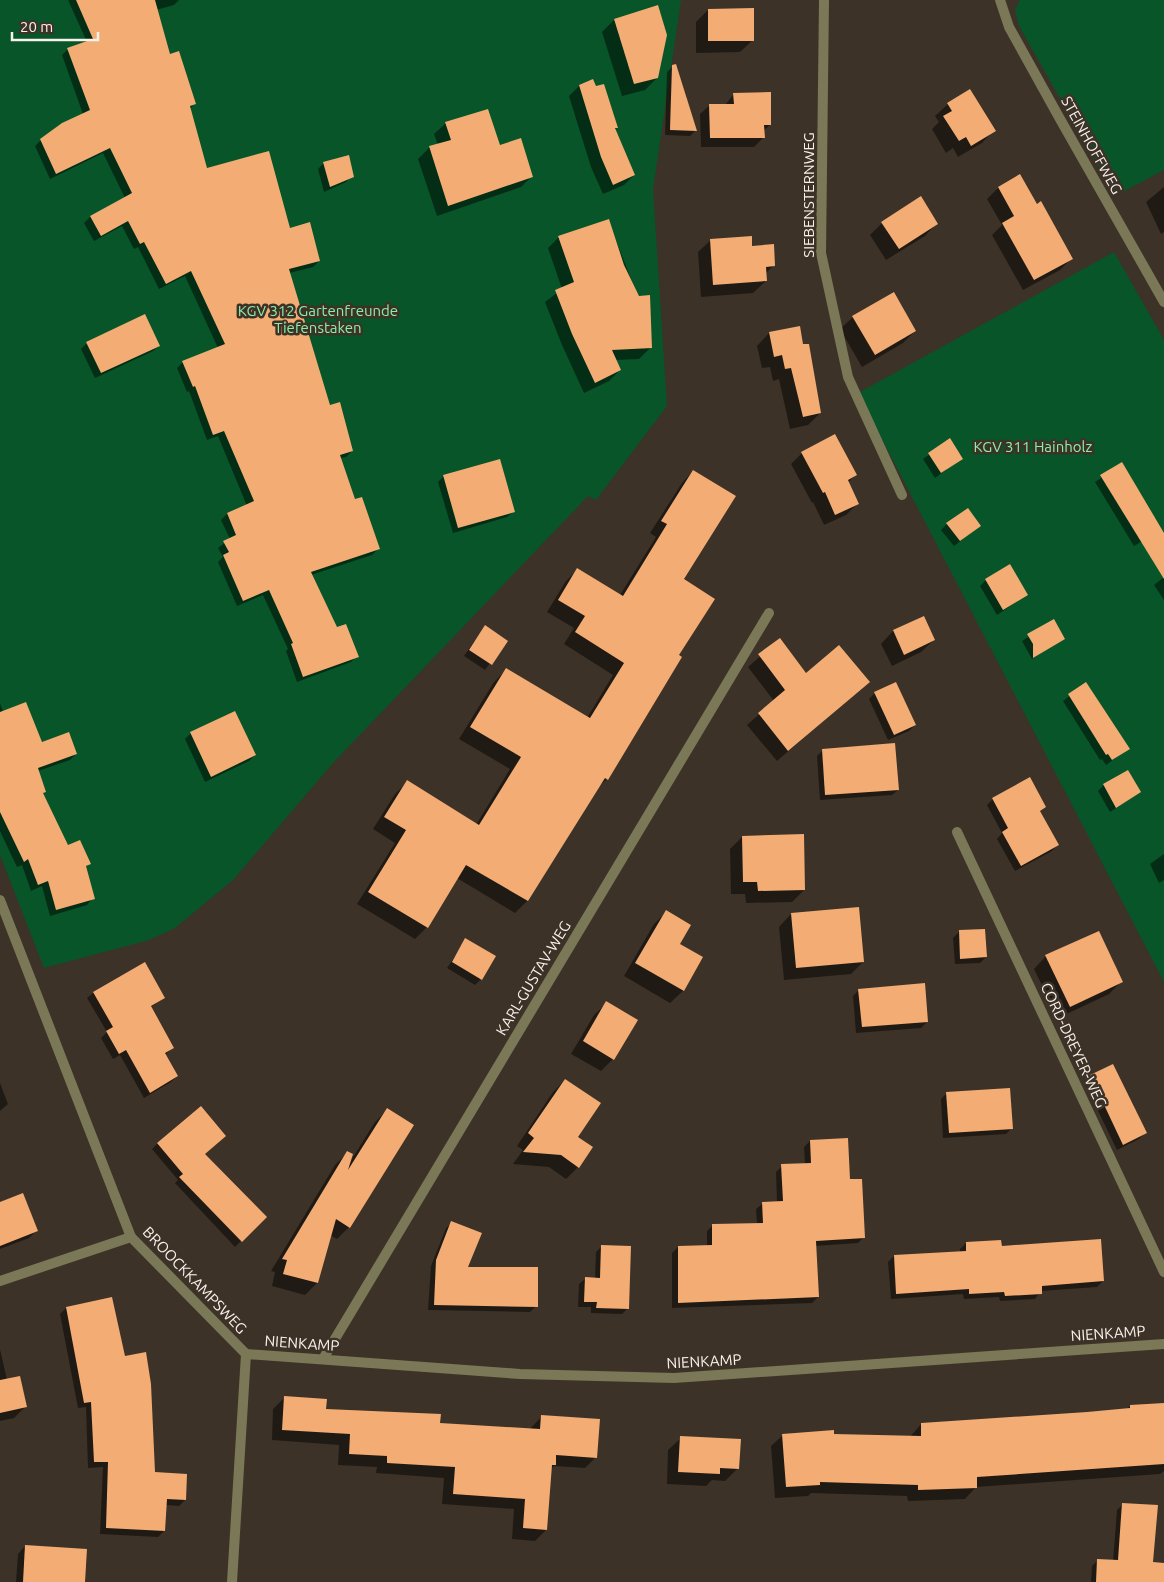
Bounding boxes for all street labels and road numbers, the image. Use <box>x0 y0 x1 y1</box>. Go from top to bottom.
street label: STEINHOFFWEG <box>1058 93 1126 197</box>
street label: SIEBENSTERNWEG <box>800 132 817 258</box>
street label: KARL-GUSTAV-WEG <box>492 918 574 1038</box>
street label: CORD-DREYER-WEG <box>1038 980 1110 1110</box>
street label: BROOCKKAMPSWEG <box>140 1223 250 1337</box>
street label: NIENKAMP <box>1070 1322 1146 1344</box>
street label: NIENKAMP <box>264 1332 340 1354</box>
street label: NIENKAMP <box>666 1351 742 1371</box>

